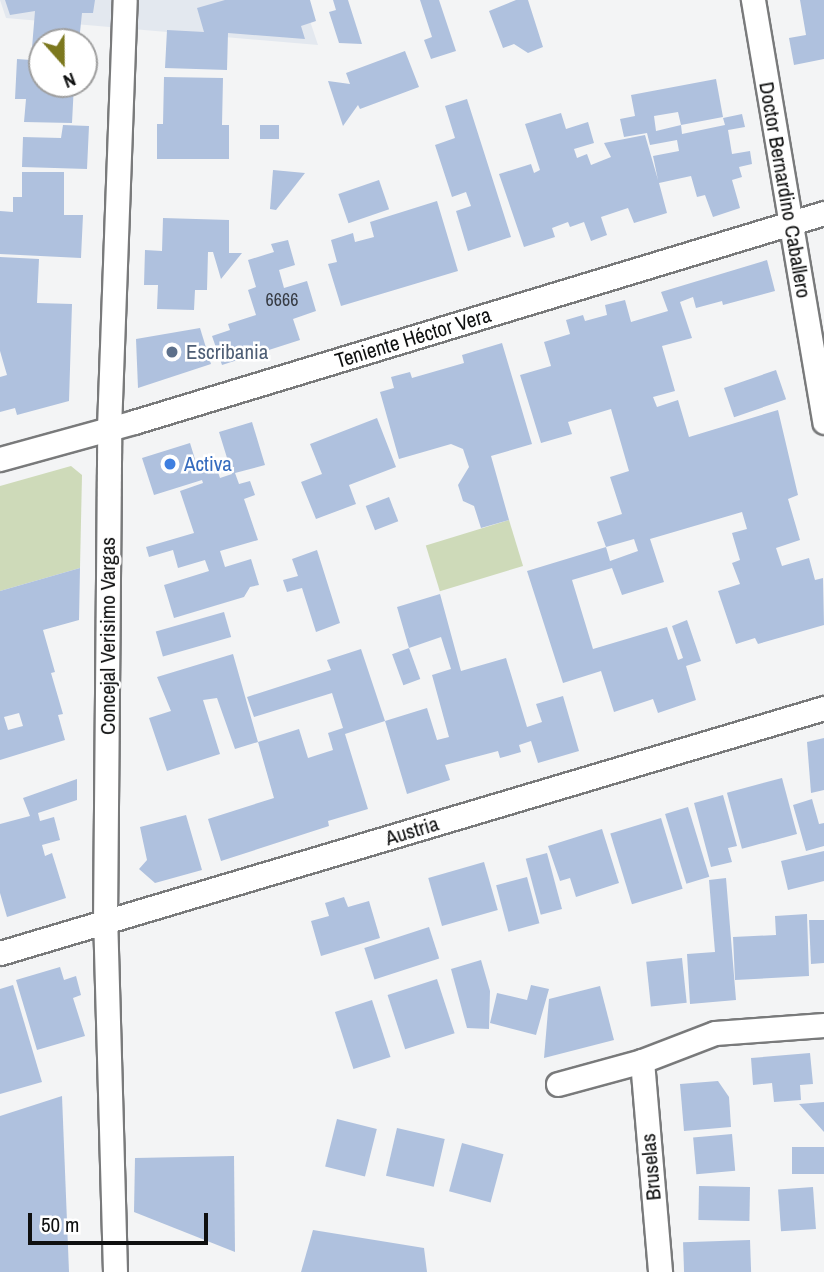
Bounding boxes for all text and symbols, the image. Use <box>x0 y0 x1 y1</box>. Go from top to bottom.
north arrow <box>28 28 98 98</box>
text: N <box>60 67 80 95</box>
street label: Doctor Bernardino Caballero <box>754 80 816 300</box>
house number: 6666 <box>266 289 298 311</box>
street label: Teniente Héctor Vera <box>332 302 494 374</box>
place label: Escribania <box>186 339 268 365</box>
marker: Escribania <box>164 344 180 360</box>
place label: Activa <box>184 451 232 477</box>
marker: Activa <box>162 456 178 472</box>
street label: Concejal Verisimo Vargas <box>95 537 121 735</box>
street label: Austria <box>382 811 442 851</box>
street label: Bruselas <box>636 1133 666 1201</box>
scale bar <box>32 1198 212 1242</box>
text: 50 m <box>41 1210 79 1239</box>

